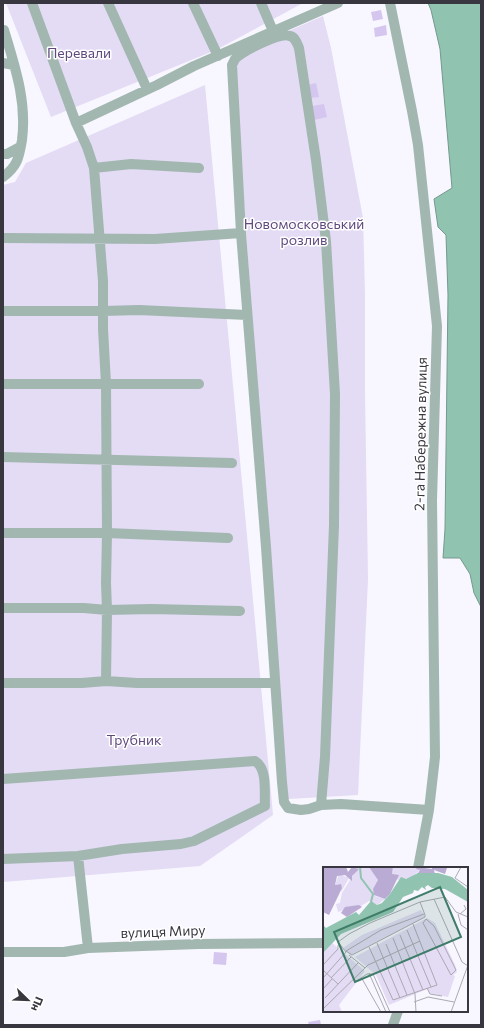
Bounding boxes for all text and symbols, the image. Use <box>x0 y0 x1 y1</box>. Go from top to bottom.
park label: Перевали <box>47 44 111 61</box>
park label: Новомосковський розлив <box>244 215 364 248</box>
street label: 2-га Набережна вулиця <box>410 357 430 511</box>
park label: Трубник <box>106 731 162 748</box>
inset map <box>323 867 468 1012</box>
street label: вулиця Миру <box>120 921 206 941</box>
north arrow <box>8 980 48 1020</box>
text: Пн <box>29 995 46 1013</box>

